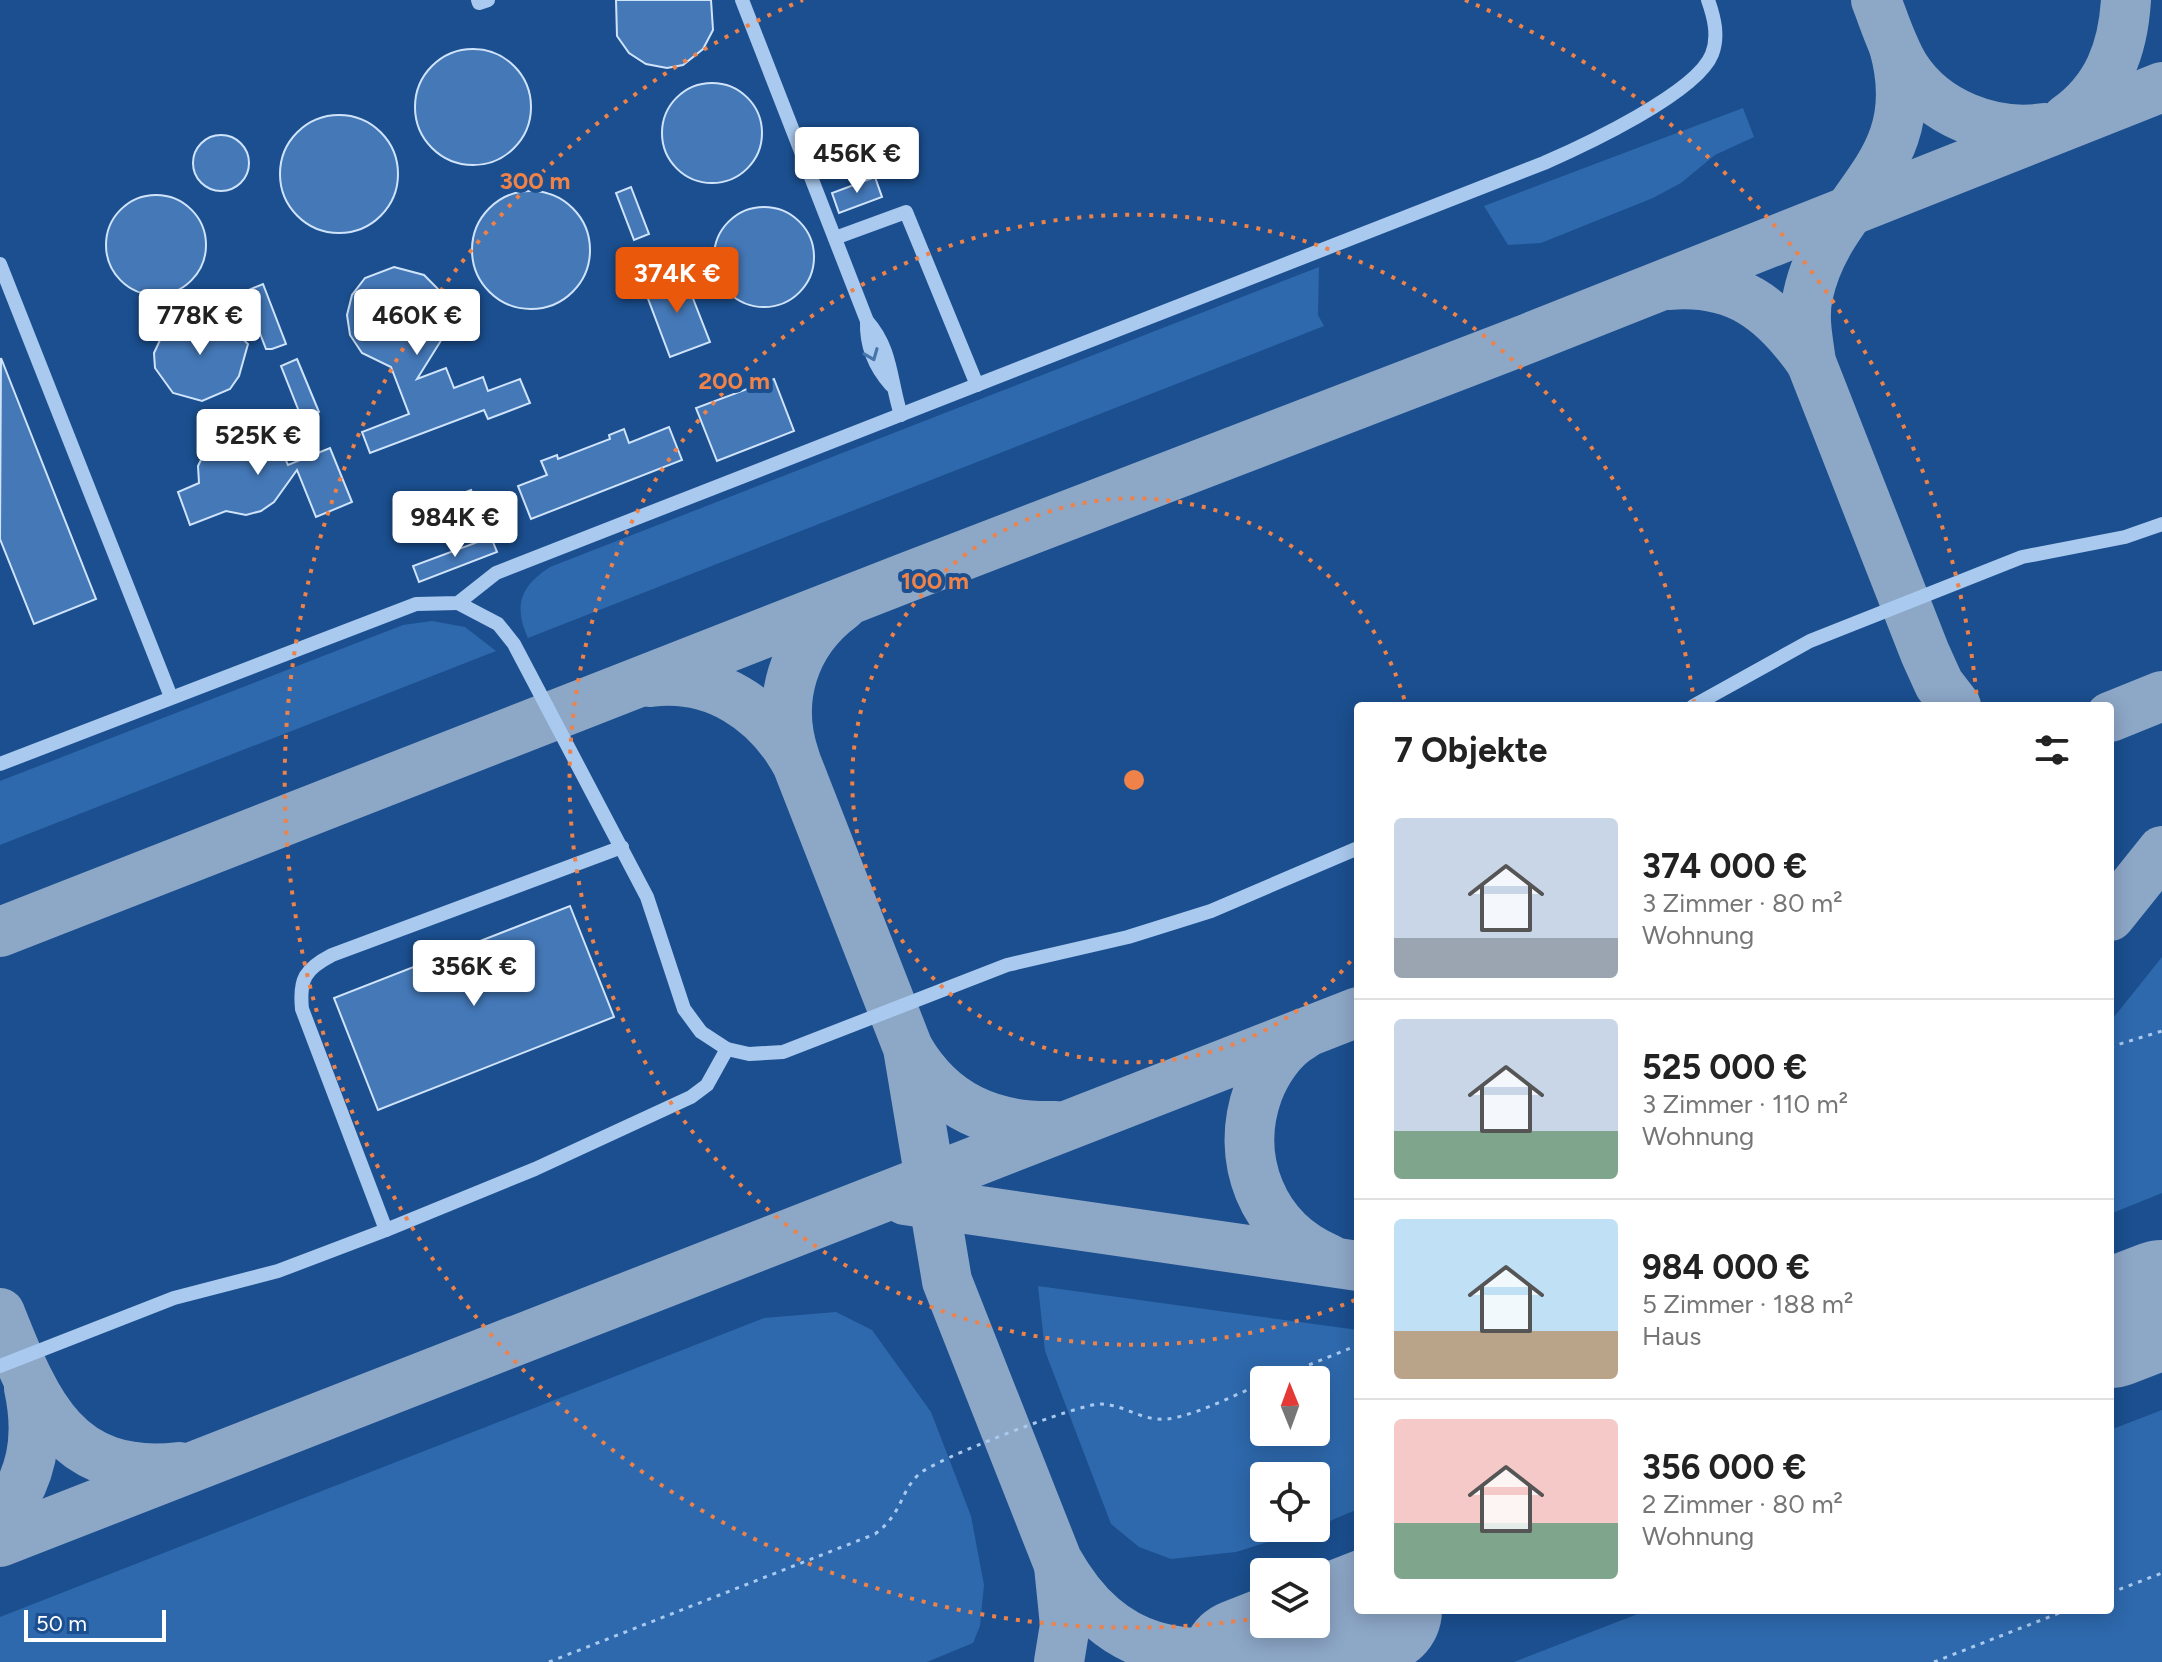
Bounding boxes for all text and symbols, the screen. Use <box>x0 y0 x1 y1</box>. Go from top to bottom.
pin: 456K € <box>792 127 922 195</box>
text: 456K € <box>813 137 901 169</box>
text: 300 m <box>499 166 571 195</box>
pin: 374K € <box>612 247 742 315</box>
text: 374K € <box>634 257 720 289</box>
pin: 778K € <box>135 289 265 357</box>
pin: 460K € <box>352 289 482 357</box>
text: 778K € <box>157 299 243 331</box>
text: 460K € <box>372 299 462 331</box>
one-way arrow <box>862 347 879 361</box>
text: 200 m <box>698 366 770 395</box>
pin: 525K € <box>193 409 323 477</box>
text: 525K € <box>215 419 301 451</box>
pin: 984K € <box>390 491 520 559</box>
text: 984K € <box>410 501 500 533</box>
text: 100 m <box>901 566 969 595</box>
icon: filters <box>2030 728 2074 772</box>
text: 7 Objekte <box>1394 730 1547 771</box>
centre of rings <box>1120 766 1148 794</box>
text: 374 000 € <box>1642 846 1807 887</box>
icon: home <box>1458 850 1554 946</box>
text: 3 Zimmer · 80 m² <box>1642 887 1843 919</box>
text: Wohnung <box>1642 919 1754 951</box>
pin: 356K € <box>409 940 539 1008</box>
text: 356K € <box>431 950 517 982</box>
text: 525 000 € <box>1642 1047 1807 1088</box>
icon: home <box>1458 1051 1554 1147</box>
text: 3 Zimmer · 110 m² <box>1642 1088 1848 1120</box>
text: Wohnung <box>1642 1120 1754 1152</box>
text: 984 000 € <box>1642 1247 1810 1288</box>
icon: home <box>1458 1251 1554 1347</box>
text: 5 Zimmer · 188 m² <box>1642 1288 1853 1320</box>
text: Haus <box>1642 1320 1701 1352</box>
north arrow <box>1250 1366 1330 1446</box>
map controls <box>1250 1366 1330 1638</box>
text: 356 000 € <box>1642 1447 1806 1488</box>
icon: home <box>1458 1451 1554 1547</box>
button: locate <box>1250 1462 1330 1542</box>
text: 2 Zimmer · 80 m² <box>1642 1488 1843 1520</box>
text: Wohnung <box>1642 1520 1754 1552</box>
button: layers <box>1250 1558 1330 1638</box>
scale bar <box>24 1606 166 1642</box>
text: 50 m <box>36 1610 87 1637</box>

